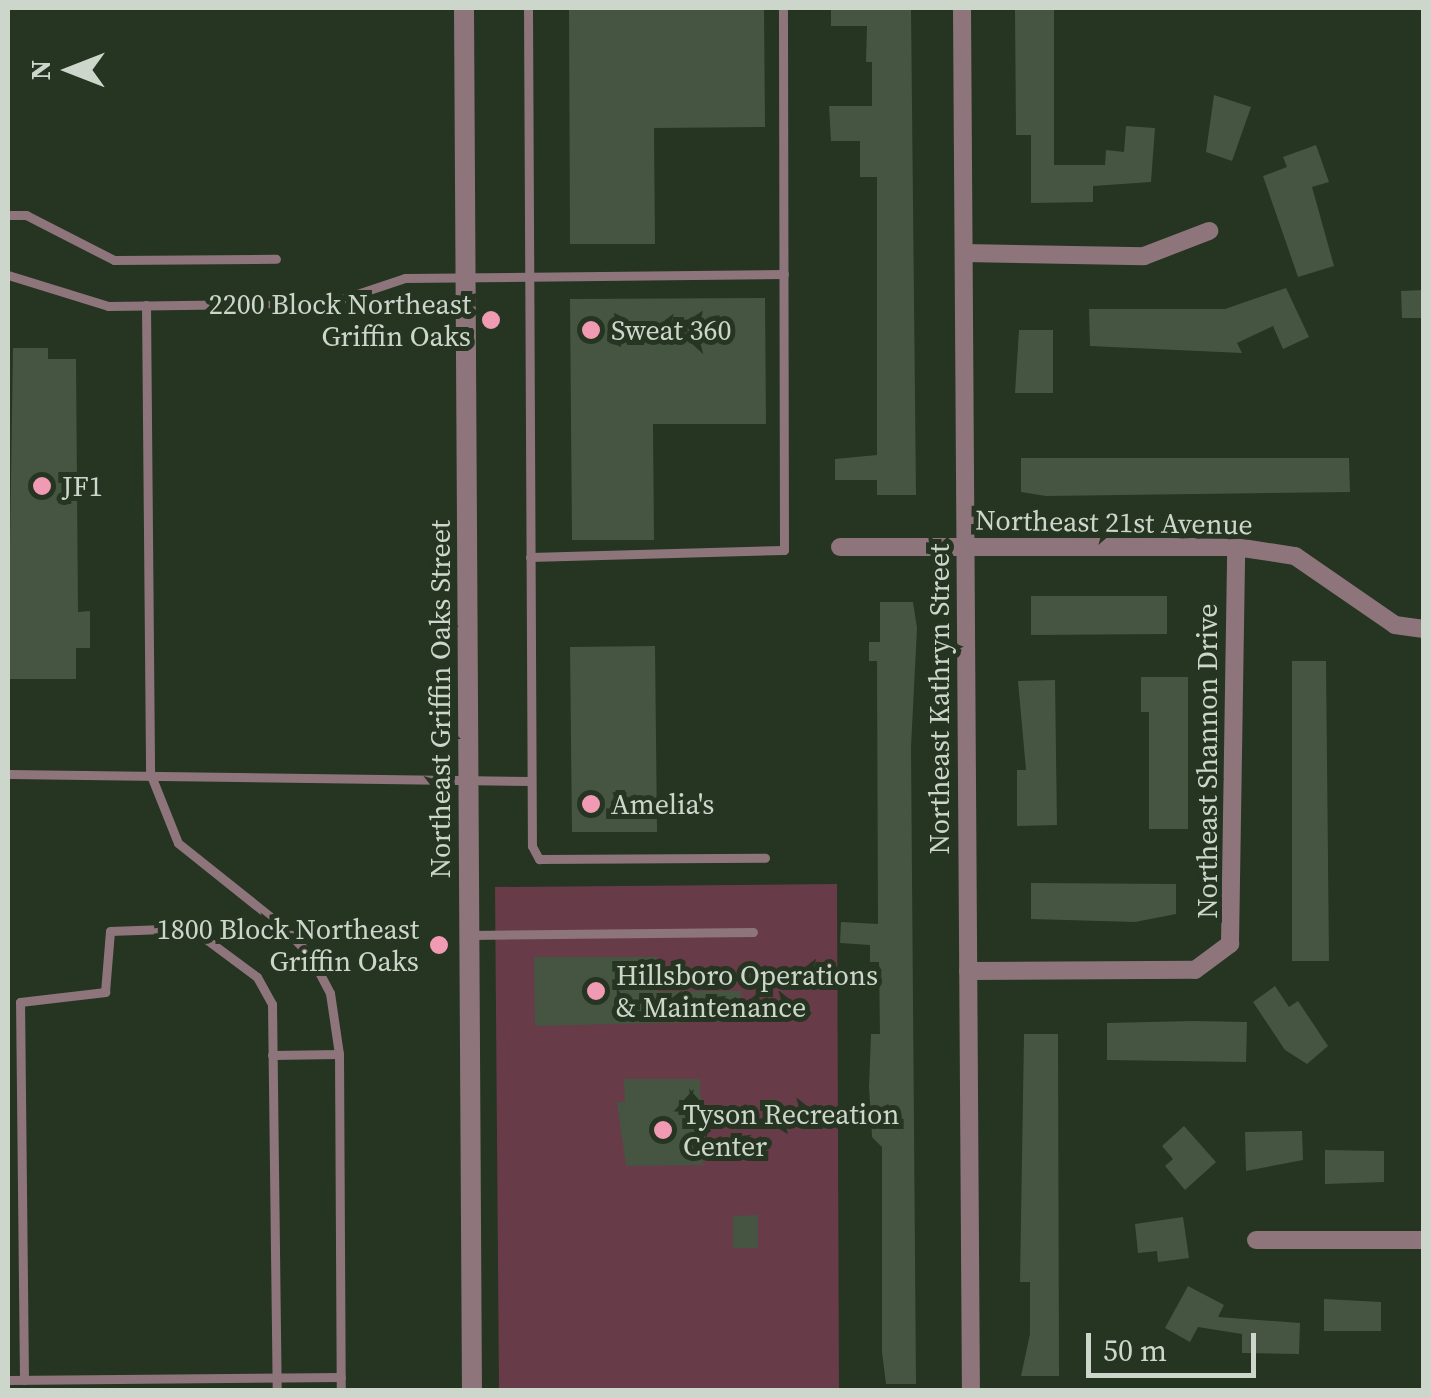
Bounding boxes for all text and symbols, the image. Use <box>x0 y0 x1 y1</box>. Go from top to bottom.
north arrow <box>20 20 120 120</box>
text: N <box>21 60 59 80</box>
place label: 2200 Block Northeast Griffin Oaks <box>209 287 471 353</box>
marker: 2200 Block Northeast Griffin Oaks <box>480 309 502 331</box>
place label: Sweat 360 <box>611 313 731 347</box>
marker: Sweat 360 <box>580 319 602 341</box>
place label: JF1 <box>62 469 103 503</box>
marker: JF1 <box>31 475 53 497</box>
street label: Northeast 21st Avenue <box>975 503 1253 541</box>
street label: Northeast Griffin Oaks Street <box>423 520 457 878</box>
street label: Northeast Kathryn Street <box>922 544 956 854</box>
street label: Northeast Shannon Drive <box>1190 603 1224 919</box>
place label: Amelia's <box>611 787 714 821</box>
marker: Amelia's <box>580 793 602 815</box>
place label: 1800 Block Northeast Griffin Oaks <box>157 912 419 978</box>
marker: 1800 Block Northeast Griffin Oaks <box>428 934 450 956</box>
place label: Hillsboro Operations & Maintenance <box>616 958 878 1024</box>
marker: Hillsboro Operations & Maintenance <box>585 980 607 1002</box>
place label: Tyson Recreation Center <box>683 1097 899 1163</box>
marker: Tyson Recreation Center <box>652 1119 674 1141</box>
scale bar <box>1091 1313 1261 1375</box>
text: 50 m <box>1103 1330 1167 1371</box>

